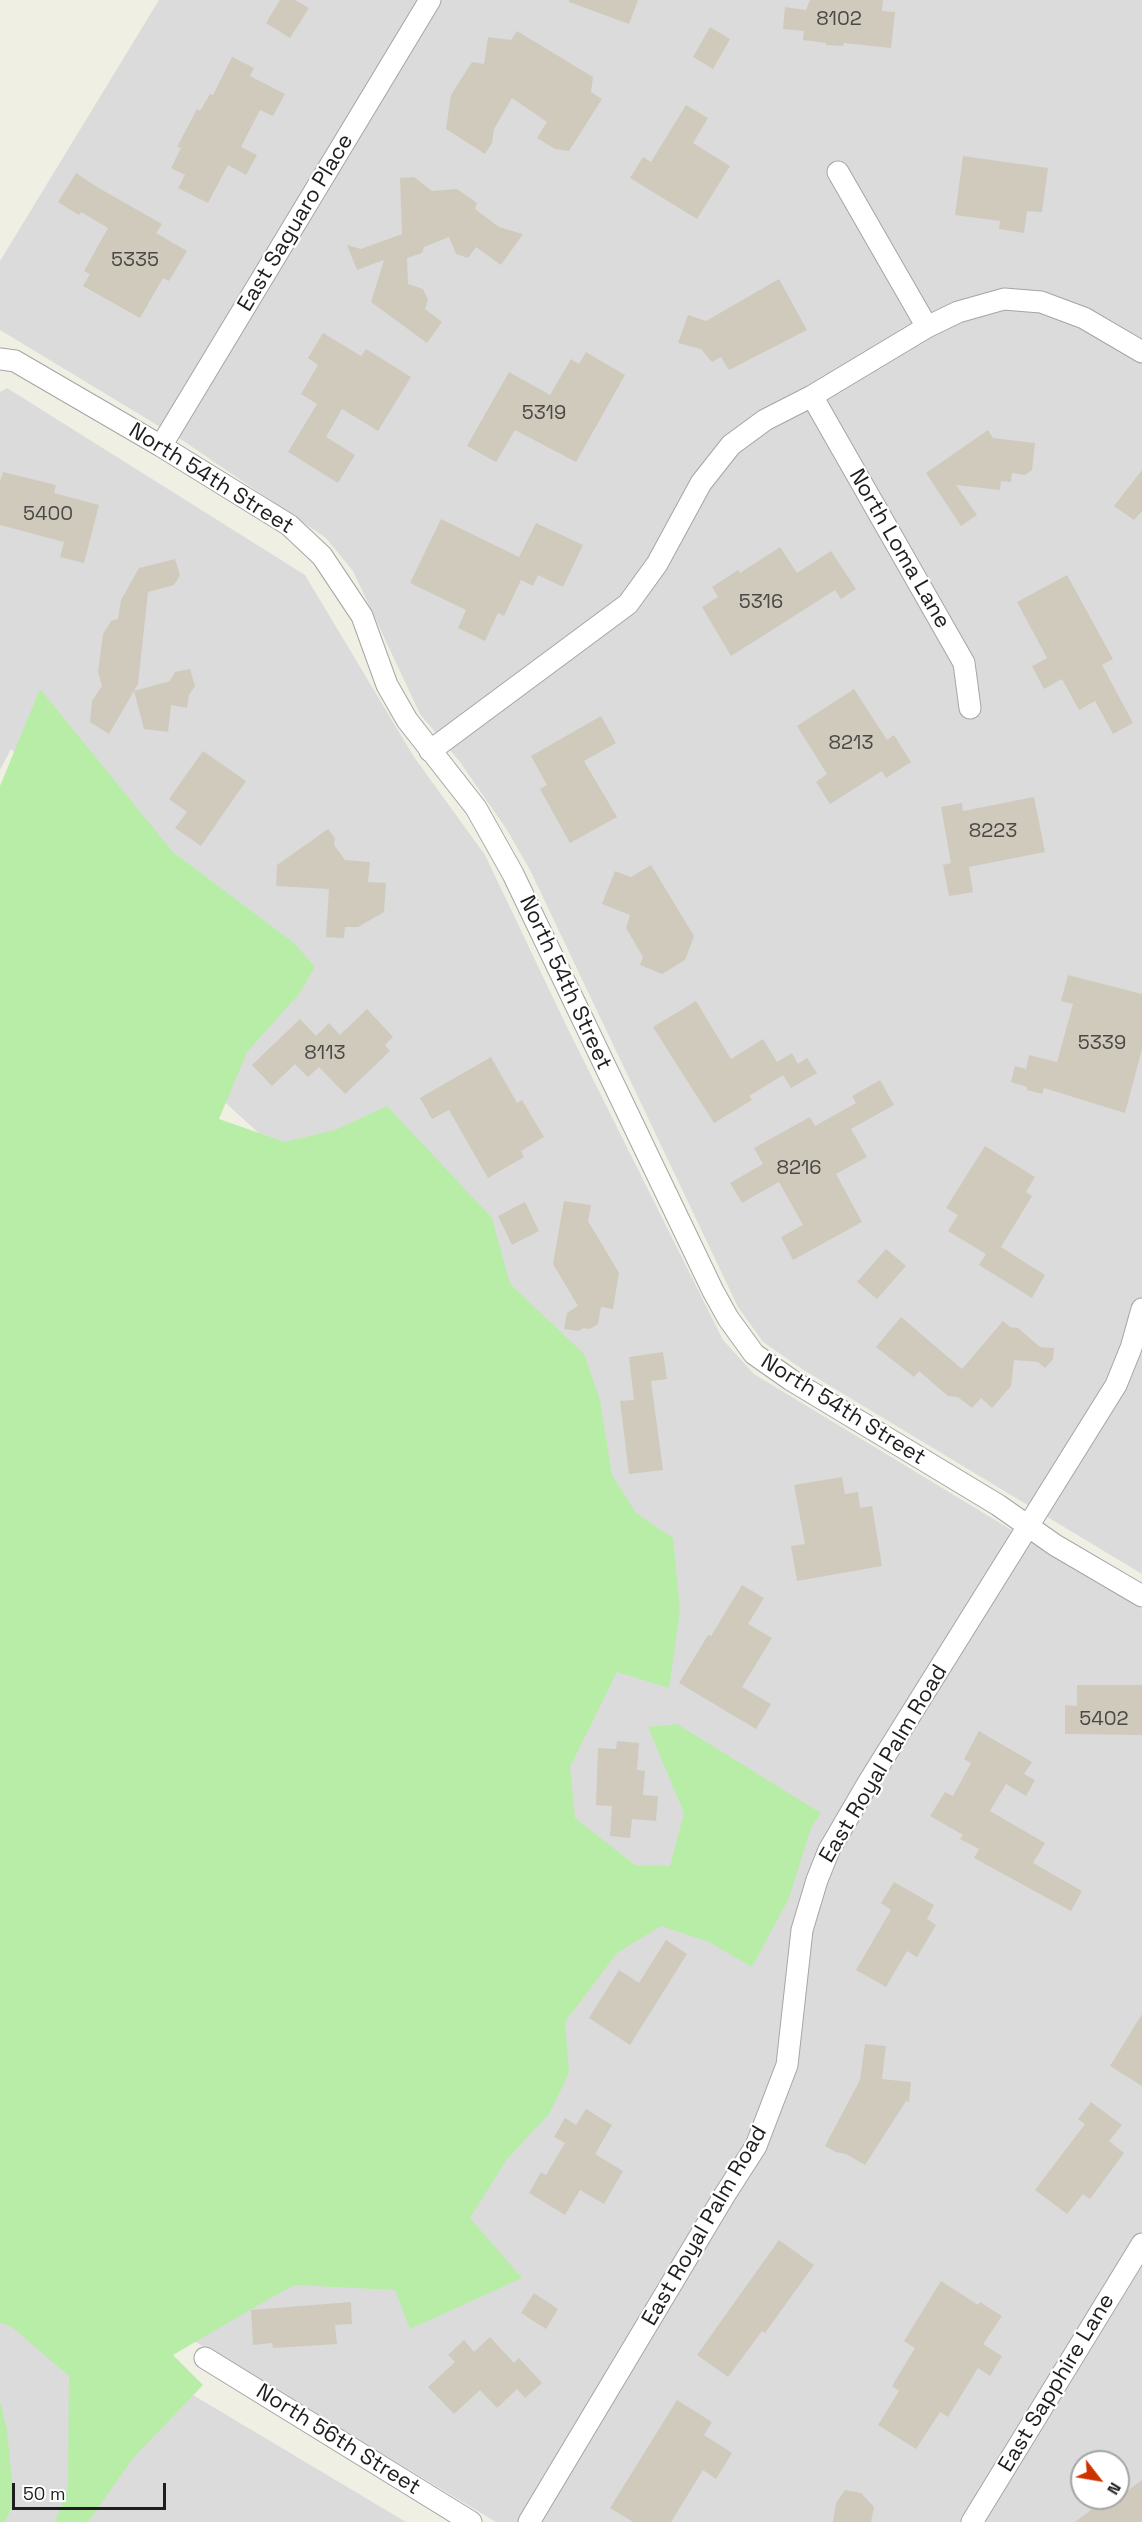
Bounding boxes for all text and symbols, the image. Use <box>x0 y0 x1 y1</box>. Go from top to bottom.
house number: 8102 <box>816 8 862 32</box>
street label: East Saguaro Place <box>233 129 359 317</box>
house number: 5335 <box>111 249 159 273</box>
house number: 5319 <box>522 402 566 426</box>
street label: North 54th Street <box>124 418 298 540</box>
street label: North Loma Lane <box>843 465 955 633</box>
house number: 5400 <box>23 503 73 527</box>
house number: 5316 <box>739 591 783 615</box>
house number: 8213 <box>829 732 873 756</box>
house number: 8223 <box>969 820 1017 844</box>
street label: North 54th Street <box>513 892 617 1074</box>
house number: 5339 <box>1078 1032 1126 1056</box>
house number: 8113 <box>304 1042 346 1066</box>
house number: 8216 <box>776 1157 822 1181</box>
street label: North 54th Street <box>756 1349 930 1471</box>
street label: East Royal Palm Road <box>814 1660 954 1868</box>
house number: 5402 <box>1079 1708 1129 1732</box>
street label: East Royal Palm Road <box>637 2121 773 2331</box>
street label: East Sapphire Lane <box>993 2289 1121 2477</box>
street label: North 56th Street <box>251 2379 425 2501</box>
north arrow <box>1070 2450 1130 2510</box>
scale bar <box>15 2471 170 2509</box>
text: N <box>1102 2478 1126 2499</box>
text: 50 m <box>23 2482 65 2505</box>

